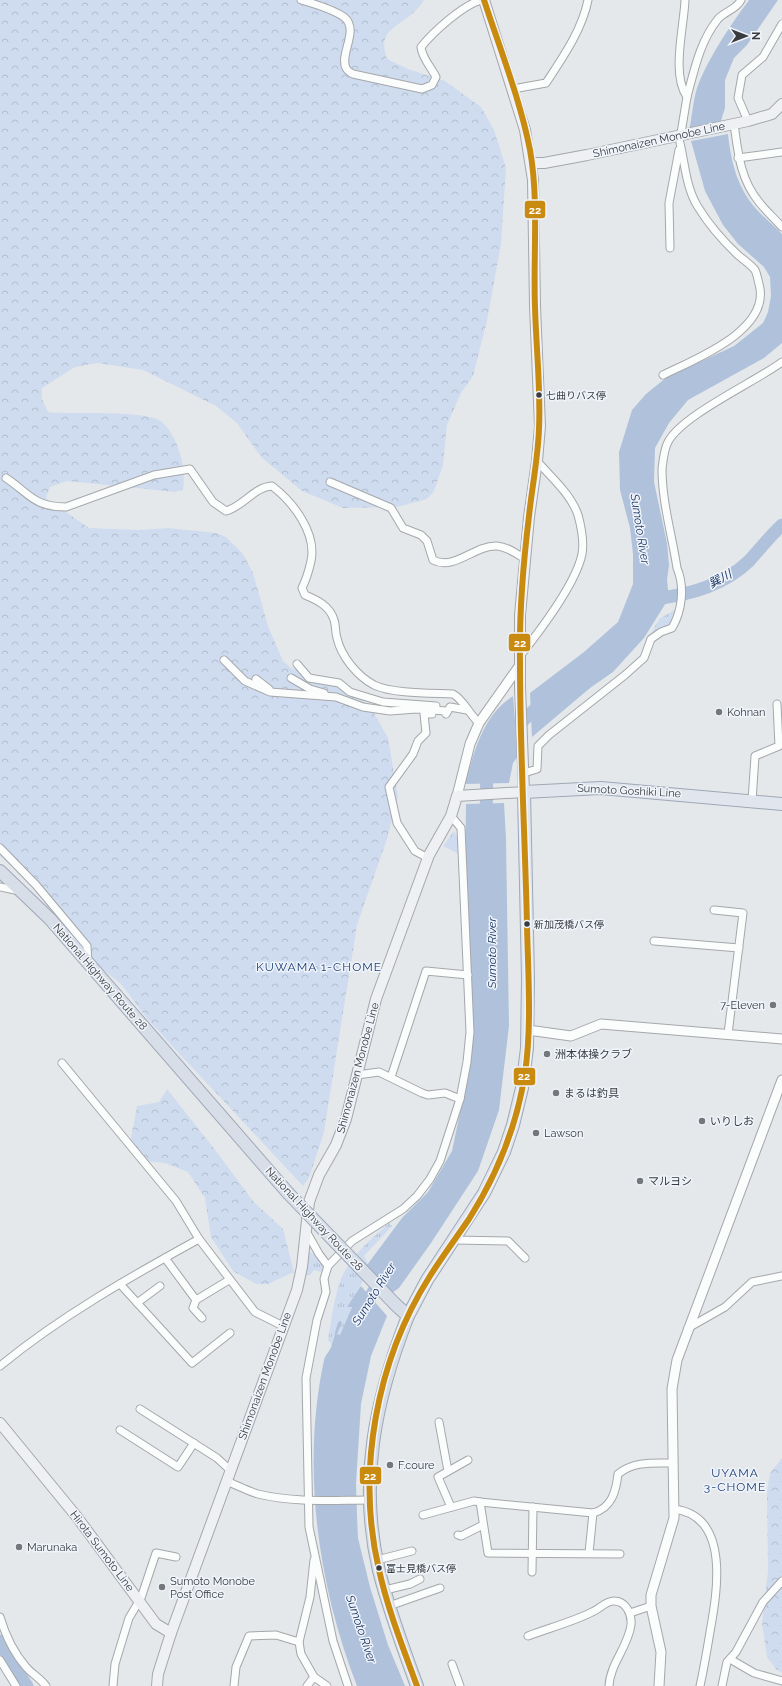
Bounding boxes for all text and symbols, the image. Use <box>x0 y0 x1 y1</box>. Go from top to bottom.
north arrow <box>726 16 766 56</box>
text: N <box>749 32 762 40</box>
street label: Shimonaizen Monobe Line <box>592 120 727 160</box>
line badge: 22 <box>524 200 546 219</box>
text: 22 <box>529 204 541 217</box>
marker: 七曲りバス停 <box>534 390 544 400</box>
place label: 七曲りバス停 <box>546 390 606 401</box>
water label: Sumoto River <box>627 492 653 566</box>
water label: 巽川 <box>706 566 736 591</box>
line badge: 22 <box>508 633 531 652</box>
text: 22 <box>514 637 526 650</box>
place label: Kohnan <box>727 706 766 719</box>
marker: Kohnan <box>714 707 724 717</box>
street label: Sumoto Goshiki Line <box>577 782 682 800</box>
water label: Sumoto River <box>485 917 499 990</box>
marker: 新加茂橋バス停 <box>522 919 532 929</box>
place label: 新加茂橋バス停 <box>534 919 604 930</box>
street label: National Highway Route 28 <box>50 921 150 1033</box>
district label: KUWAMA 1-CHOME <box>256 960 382 974</box>
place label: 7-Eleven <box>720 999 765 1012</box>
marker: 7-Eleven <box>768 1000 778 1010</box>
street label: Shimonaizen Monobe Line <box>334 1001 382 1135</box>
place label: 洲本体操クラブ <box>555 1048 632 1061</box>
marker: 洲本体操クラブ <box>542 1049 552 1059</box>
line badge: 22 <box>513 1067 536 1086</box>
text: 22 <box>518 1070 530 1083</box>
place label: まるは釣具 <box>564 1087 619 1100</box>
marker: まるは釣具 <box>551 1088 561 1098</box>
place label: いりしお <box>710 1115 754 1128</box>
marker: いりしお <box>697 1116 707 1126</box>
place label: Lawson <box>544 1127 583 1140</box>
marker: Lawson <box>531 1128 541 1138</box>
street label: National Highway Route 28 <box>263 1165 365 1273</box>
place label: マルヨシ <box>648 1175 692 1188</box>
marker: マルヨシ <box>635 1176 645 1186</box>
water label: Sumoto River <box>349 1259 399 1329</box>
street label: Shimonaizen Monobe Line <box>236 1310 294 1442</box>
place label: F.coure <box>398 1459 435 1472</box>
marker: F.coure <box>385 1460 395 1470</box>
line badge: 22 <box>359 1466 382 1485</box>
district label: UYAMA 3-CHOME <box>704 1466 766 1494</box>
text: 22 <box>364 1470 376 1483</box>
street label: Hirota Sumoto Line <box>67 1508 137 1594</box>
place label: Marunaka <box>27 1541 77 1554</box>
marker: Marunaka <box>14 1542 24 1552</box>
marker: 富士見橋バス停 <box>374 1563 384 1573</box>
place label: 富士見橋バス停 <box>386 1563 456 1574</box>
place label: Sumoto Monobe Post Office <box>170 1575 256 1601</box>
marker: Sumoto Monobe Post Office <box>157 1582 167 1592</box>
water label: Sumoto River <box>342 1592 379 1666</box>

